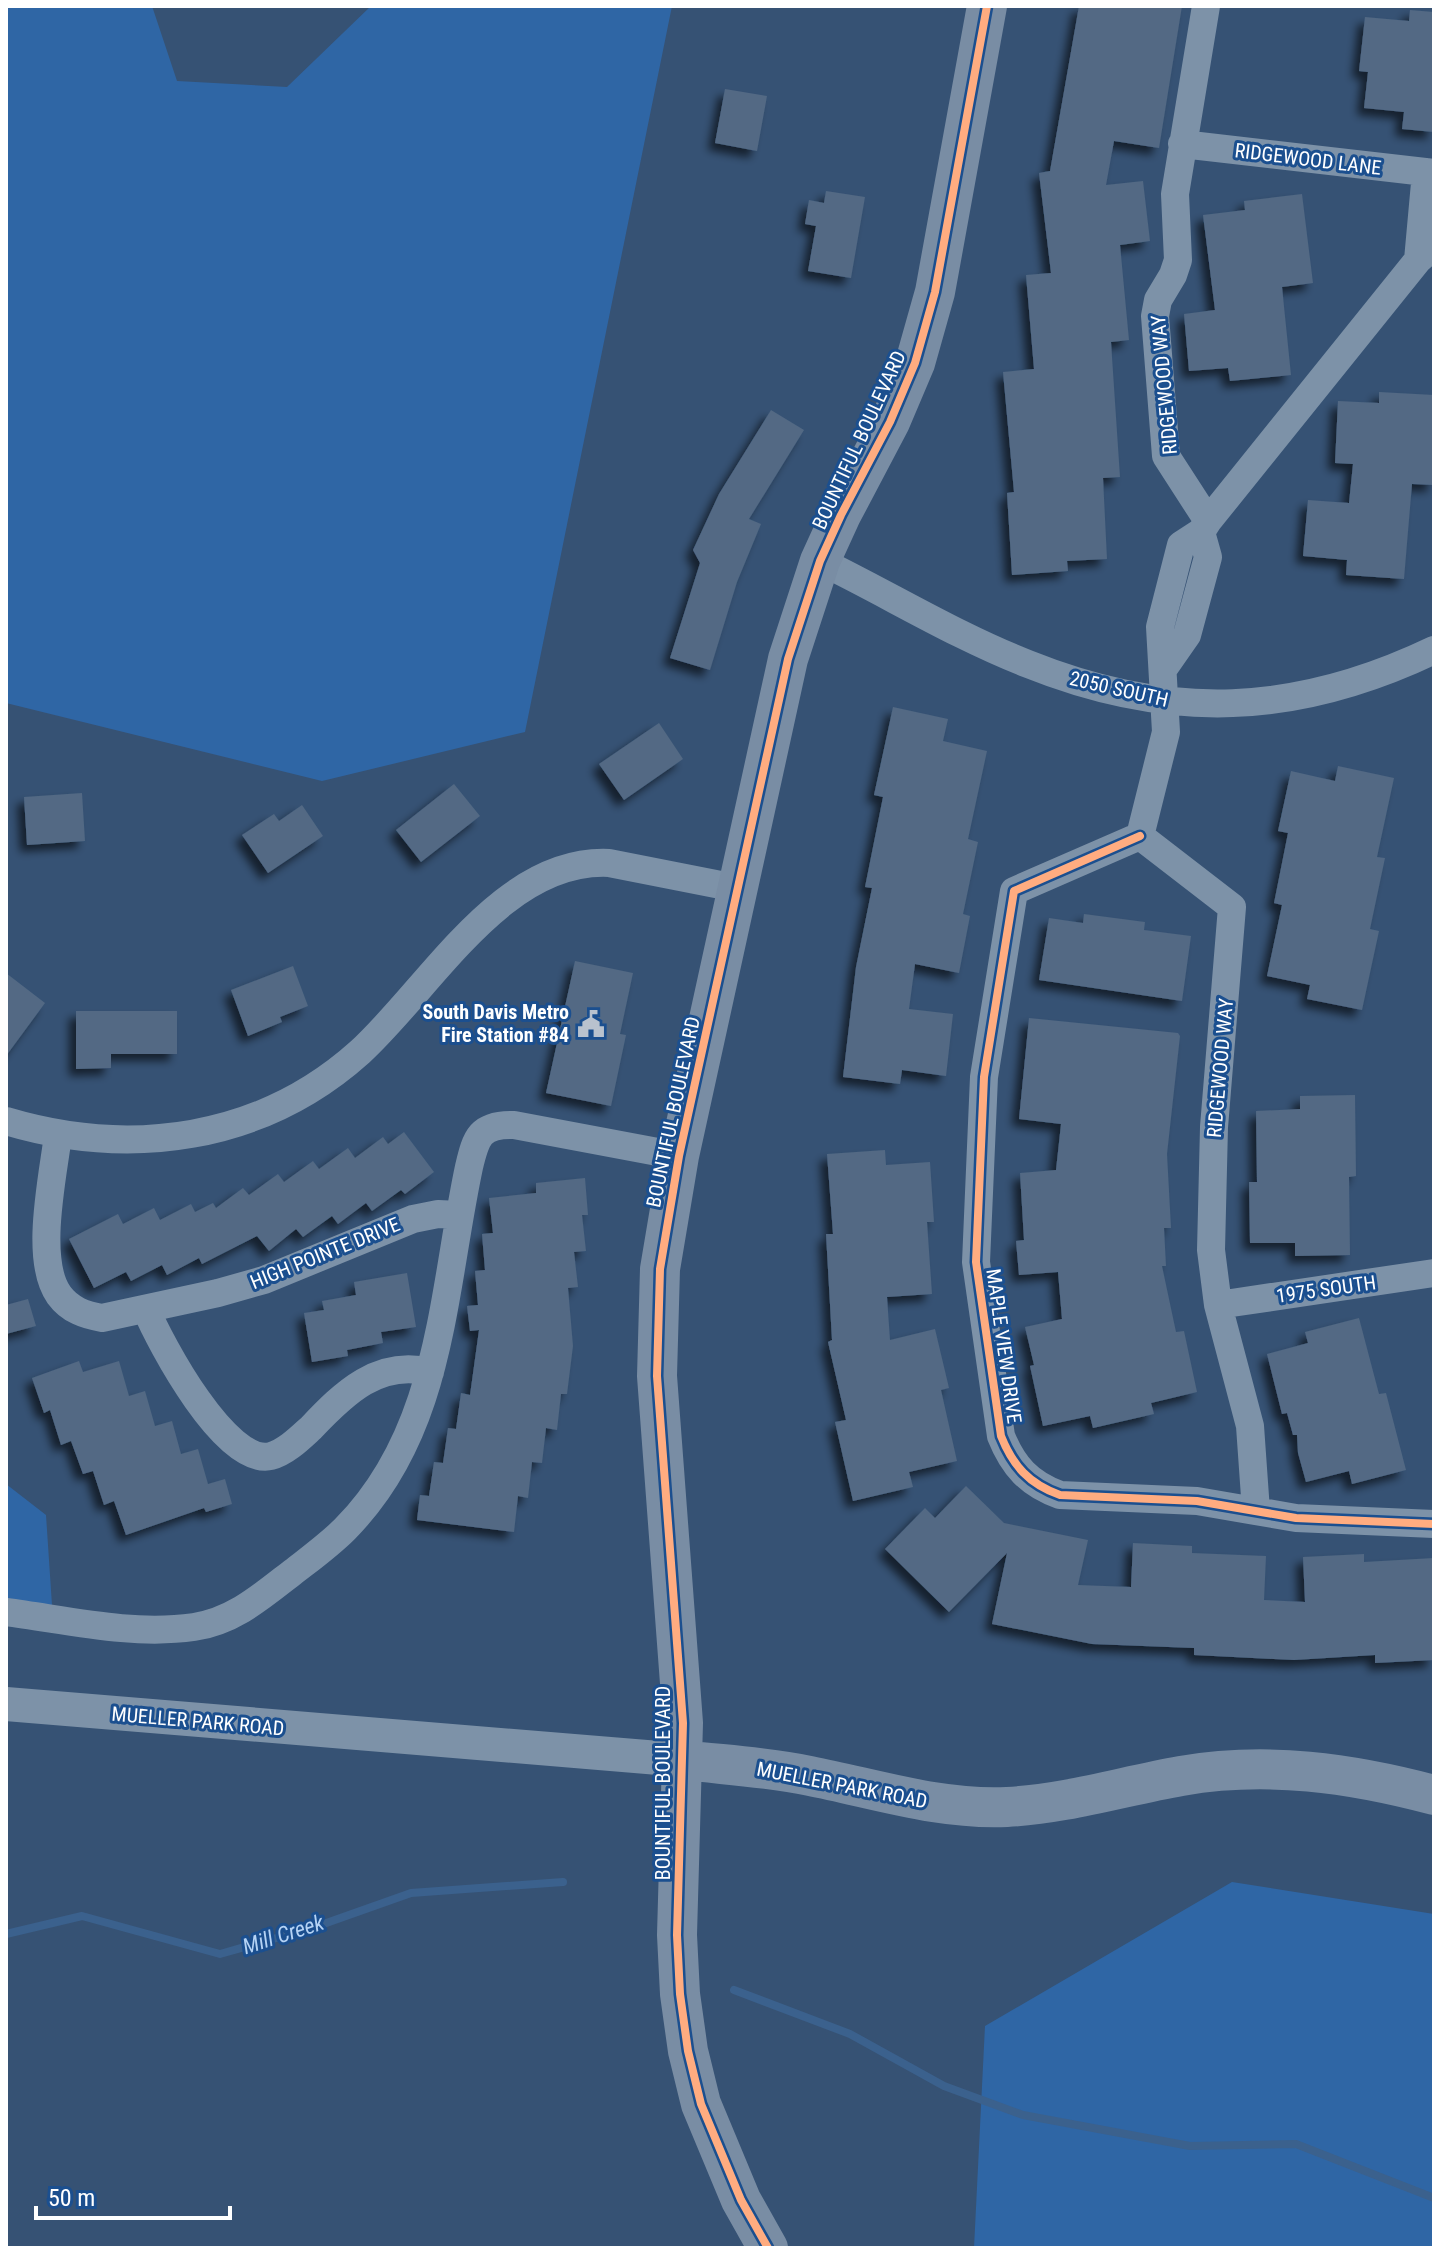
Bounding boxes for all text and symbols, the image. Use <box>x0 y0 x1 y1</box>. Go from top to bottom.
street label: RIDGEWOOD LANE <box>1233 138 1383 180</box>
street label: RIDGEWOOD WAY <box>1146 314 1182 456</box>
street label: BOUNTIFUL BOULEVARD <box>807 347 911 533</box>
street label: 2050 SOUTH <box>1067 666 1171 712</box>
street label: RIDGEWOOD WAY <box>1202 997 1238 1139</box>
place label: South Davis Metro Fire Station #84 <box>422 1000 569 1047</box>
public building icon: South Davis Metro Fire Station #84 <box>576 1009 606 1039</box>
street label: BOUNTIFUL BOULEVARD <box>641 1014 705 1210</box>
street label: HIGH POINTE DRIVE <box>247 1212 404 1294</box>
street label: MAPLE VIEW DRIVE <box>981 1267 1027 1425</box>
street label: 1975 SOUTH <box>1275 1270 1377 1308</box>
street label: BOUNTIFUL BOULEVARD <box>651 1686 675 1880</box>
street label: MUELLER PARK ROAD <box>111 1701 285 1741</box>
street label: MUELLER PARK ROAD <box>755 1757 929 1813</box>
water label: Mill Creek <box>239 1910 327 1959</box>
scale bar <box>36 2170 230 2220</box>
text: 50 m <box>48 2184 95 2212</box>

